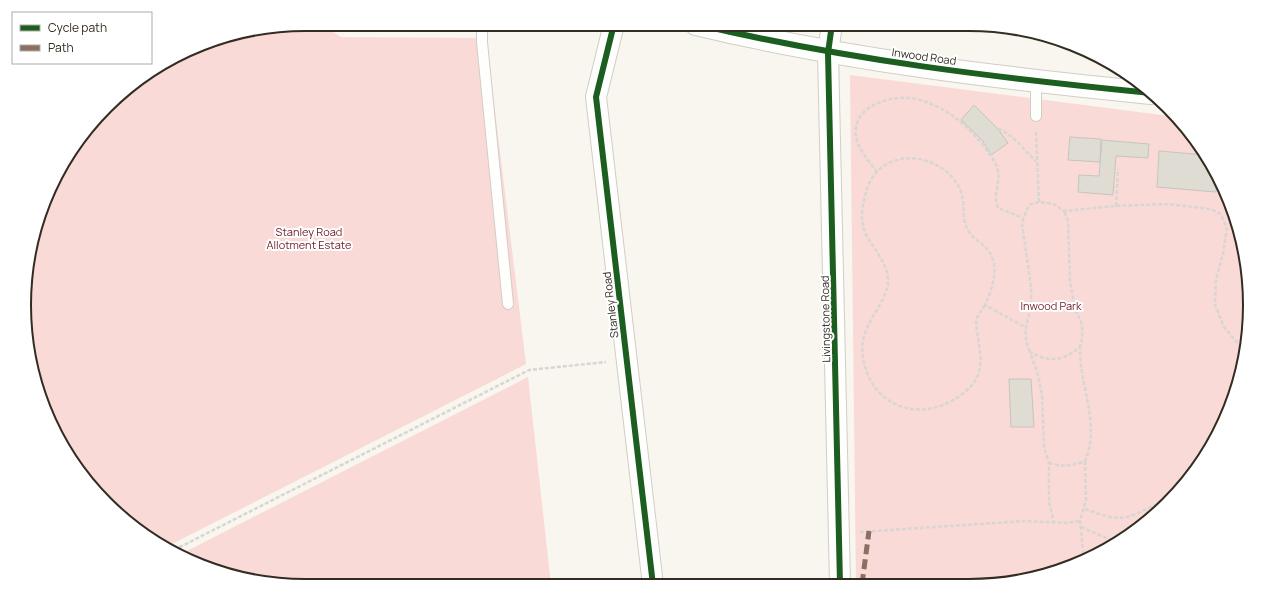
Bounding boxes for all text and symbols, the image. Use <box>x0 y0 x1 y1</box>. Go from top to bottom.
legend <box>12 12 152 64</box>
text: Cycle path <box>48 19 107 36</box>
text: Path <box>48 39 74 56</box>
street label: Inwood Road <box>891 44 957 68</box>
park label: Stanley Road Allotment Estate <box>267 224 352 252</box>
street label: Stanley Road <box>598 271 622 339</box>
street label: Livingstone Road <box>817 275 833 363</box>
park label: Inwood Park <box>1021 298 1082 313</box>

